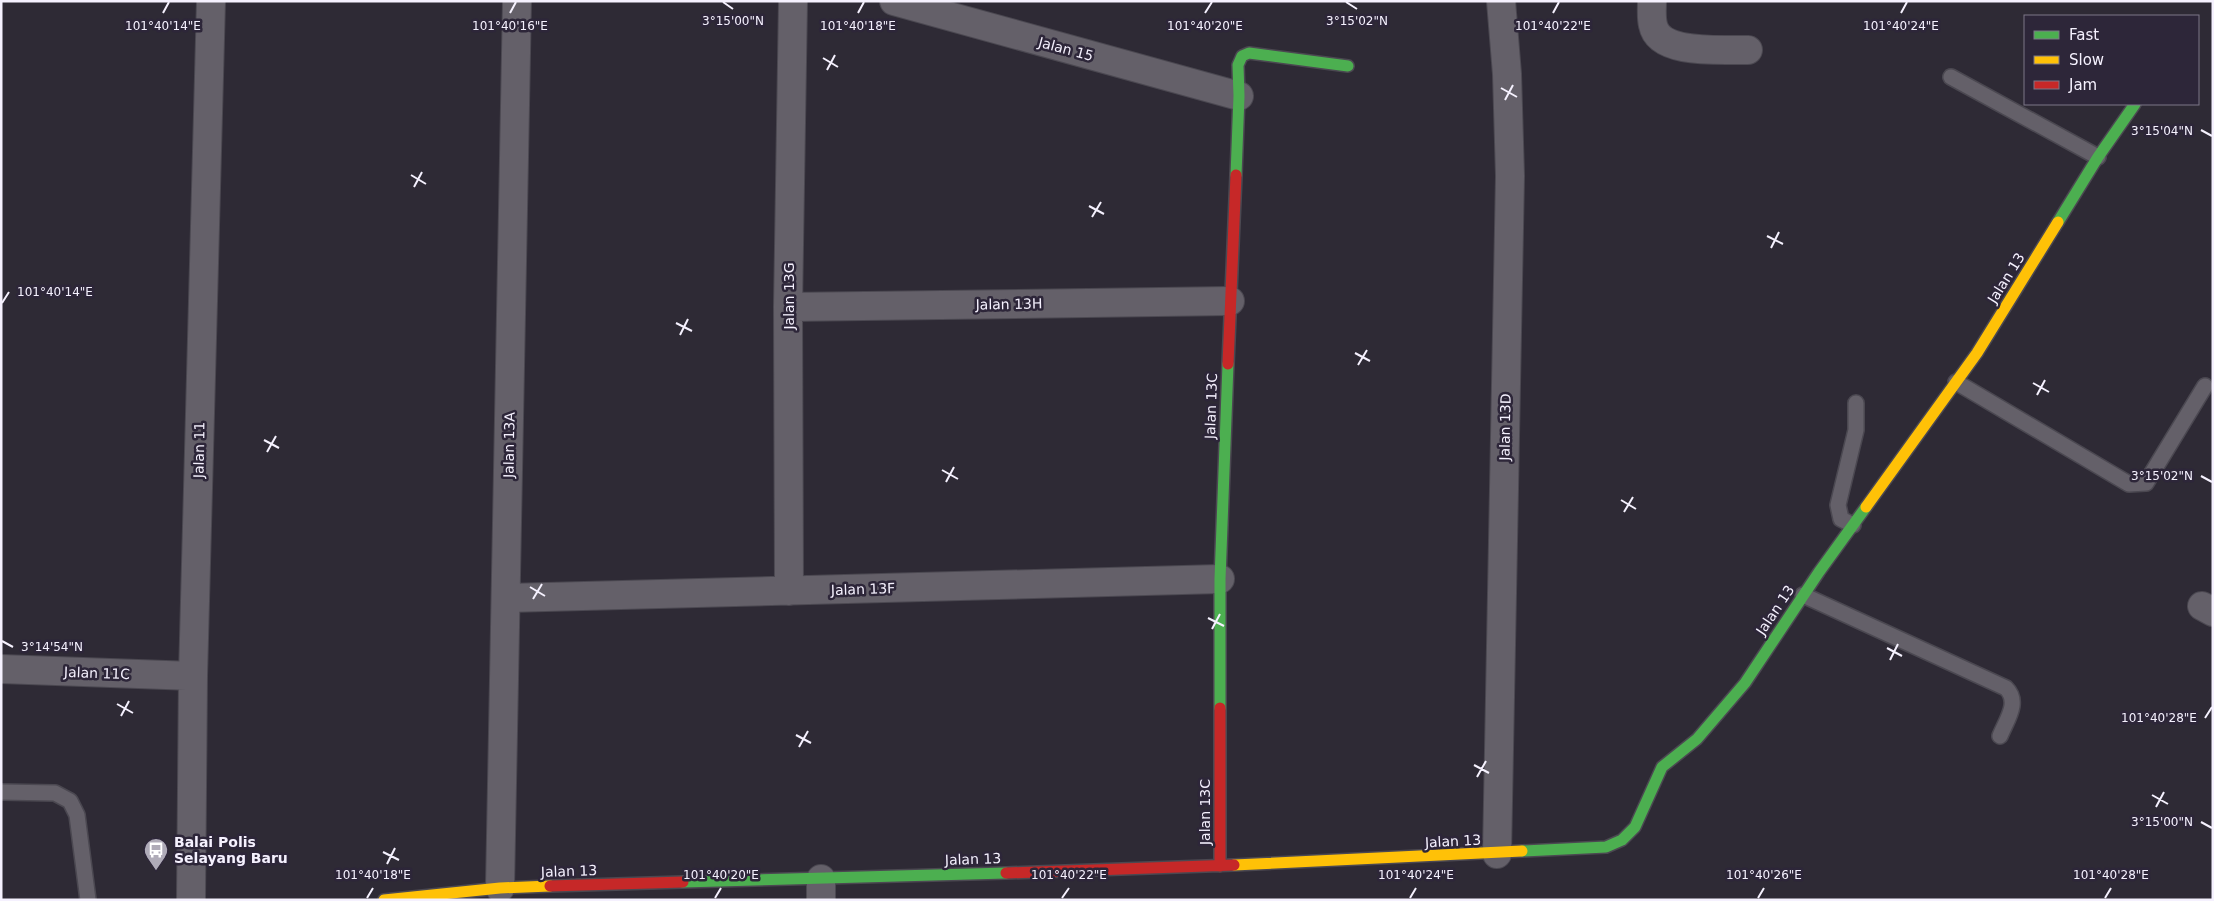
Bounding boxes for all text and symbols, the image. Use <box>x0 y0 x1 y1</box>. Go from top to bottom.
text: 3°15'00"N <box>702 14 764 28</box>
text: 3°15'02"N <box>1326 14 1388 28</box>
legend <box>2024 15 2199 105</box>
text: 101°40'14"E <box>125 19 201 33</box>
text: 101°40'16"E <box>472 19 548 33</box>
text: 101°40'18"E <box>820 19 896 33</box>
text: 101°40'20"E <box>1167 19 1243 33</box>
text: 101°40'22"E <box>1515 19 1591 33</box>
text: 101°40'24"E <box>1863 19 1939 33</box>
text: Fast <box>2069 26 2099 44</box>
street label: Jalan 15 <box>1036 34 1095 64</box>
text: Slow <box>2069 51 2104 69</box>
text: Jam <box>2068 76 2097 94</box>
text: 3°15'04"N <box>2131 124 2193 138</box>
street label: Jalan 13 <box>1984 250 2028 307</box>
street label: Jalan 13G <box>781 262 797 331</box>
text: 101°40'14"E <box>17 285 93 299</box>
street label: Jalan 13H <box>974 295 1043 313</box>
street label: Jalan 13C <box>1202 372 1220 440</box>
street label: Jalan 13D <box>1496 393 1514 462</box>
street label: Jalan 13A <box>500 412 518 479</box>
street label: Jalan 11 <box>190 422 207 479</box>
text: 3°15'02"N <box>2131 469 2193 483</box>
street label: Jalan 13F <box>830 580 895 598</box>
street label: Jalan 13 <box>1752 582 1797 639</box>
text: 3°14'54"N <box>21 640 83 654</box>
street label: Jalan 11C <box>63 664 131 682</box>
text: 101°40'28"E <box>2121 711 2197 725</box>
street label: Jalan 13C <box>1197 779 1213 846</box>
text: 3°15'00"N <box>2131 815 2193 829</box>
street label: Jalan 13 <box>1423 832 1482 851</box>
place label: Balai Polis Selayang Baru <box>174 834 288 866</box>
bus stop icon: Balai Polis Selayang Baru <box>143 837 169 871</box>
street label: Jalan 13 <box>944 850 1001 868</box>
street label: Jalan 13 <box>540 862 597 880</box>
text: 101°40'18"E <box>335 868 411 882</box>
text: 101°40'20"E <box>683 868 759 882</box>
text: 101°40'22"E <box>1031 868 1107 882</box>
text: 101°40'24"E <box>1378 868 1454 882</box>
text: 101°40'26"E <box>1726 868 1802 882</box>
text: 101°40'28"E <box>2073 868 2149 882</box>

